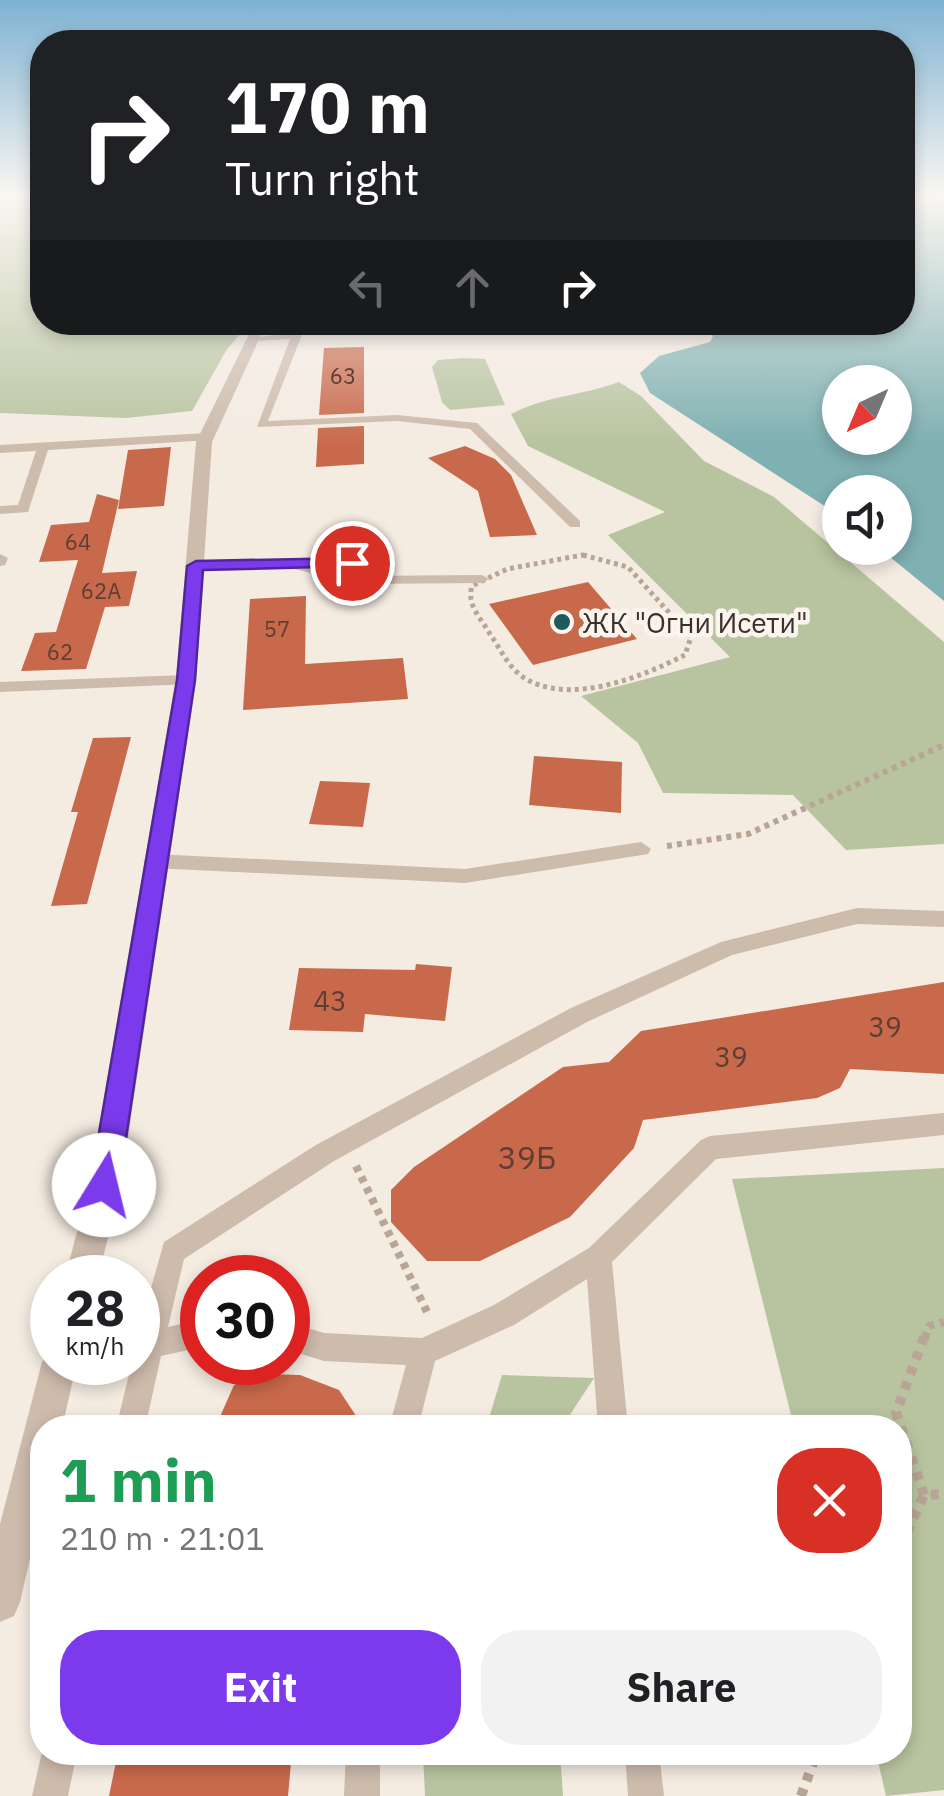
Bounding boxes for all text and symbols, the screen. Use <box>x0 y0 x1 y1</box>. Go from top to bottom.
text: 170 m <box>225 61 430 152</box>
icon: right <box>60 70 190 200</box>
text: Turn right <box>225 149 420 207</box>
icon: left <box>340 260 395 315</box>
icon: ahead <box>445 260 500 315</box>
icon: right <box>550 260 605 315</box>
house number: 63 <box>330 361 356 390</box>
north arrow <box>822 365 912 455</box>
map controls <box>822 365 912 565</box>
button: sound <box>822 475 912 565</box>
pin <box>310 521 395 606</box>
house number: 64 <box>65 527 91 556</box>
icon: arrive <box>325 536 380 591</box>
house number: 62А <box>81 576 121 605</box>
place label: ЖК "Огни Исети" <box>582 604 808 641</box>
marker: ЖК "Огни Исети" <box>551 611 573 633</box>
house number: 57 <box>264 614 290 643</box>
house number: 62 <box>47 637 73 666</box>
house number: 43 <box>313 982 347 1019</box>
house number: 39 <box>868 1008 902 1045</box>
house number: 39 <box>714 1038 748 1075</box>
position arrow <box>52 1133 156 1237</box>
house number: 39Б <box>498 1136 556 1178</box>
speed limit sign: 30 <box>180 1255 310 1385</box>
text: 28 <box>65 1275 125 1340</box>
text: km/h <box>66 1329 124 1362</box>
text: 1 min <box>60 1440 217 1519</box>
button: close <box>777 1448 882 1553</box>
text: 210 m · 21:01 <box>60 1517 265 1559</box>
button: Exit <box>60 1630 461 1745</box>
button: Share <box>481 1630 882 1745</box>

